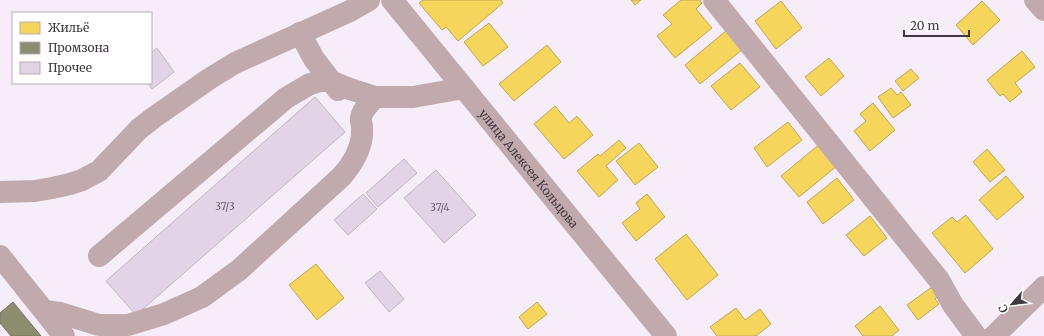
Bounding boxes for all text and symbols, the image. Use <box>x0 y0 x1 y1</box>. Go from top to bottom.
legend <box>12 12 152 84</box>
scale bar <box>904 12 969 38</box>
text: 20 m <box>910 18 939 33</box>
text: Жильё <box>48 20 89 35</box>
text: Промзона <box>48 40 110 55</box>
text: Прочее <box>48 60 92 75</box>
street label: улица Алексея Кольцова <box>476 106 582 231</box>
house number: 37/3 <box>215 200 235 213</box>
house number: 37/4 <box>430 201 450 214</box>
north arrow <box>992 284 1032 324</box>
text: С <box>995 302 1011 315</box>

